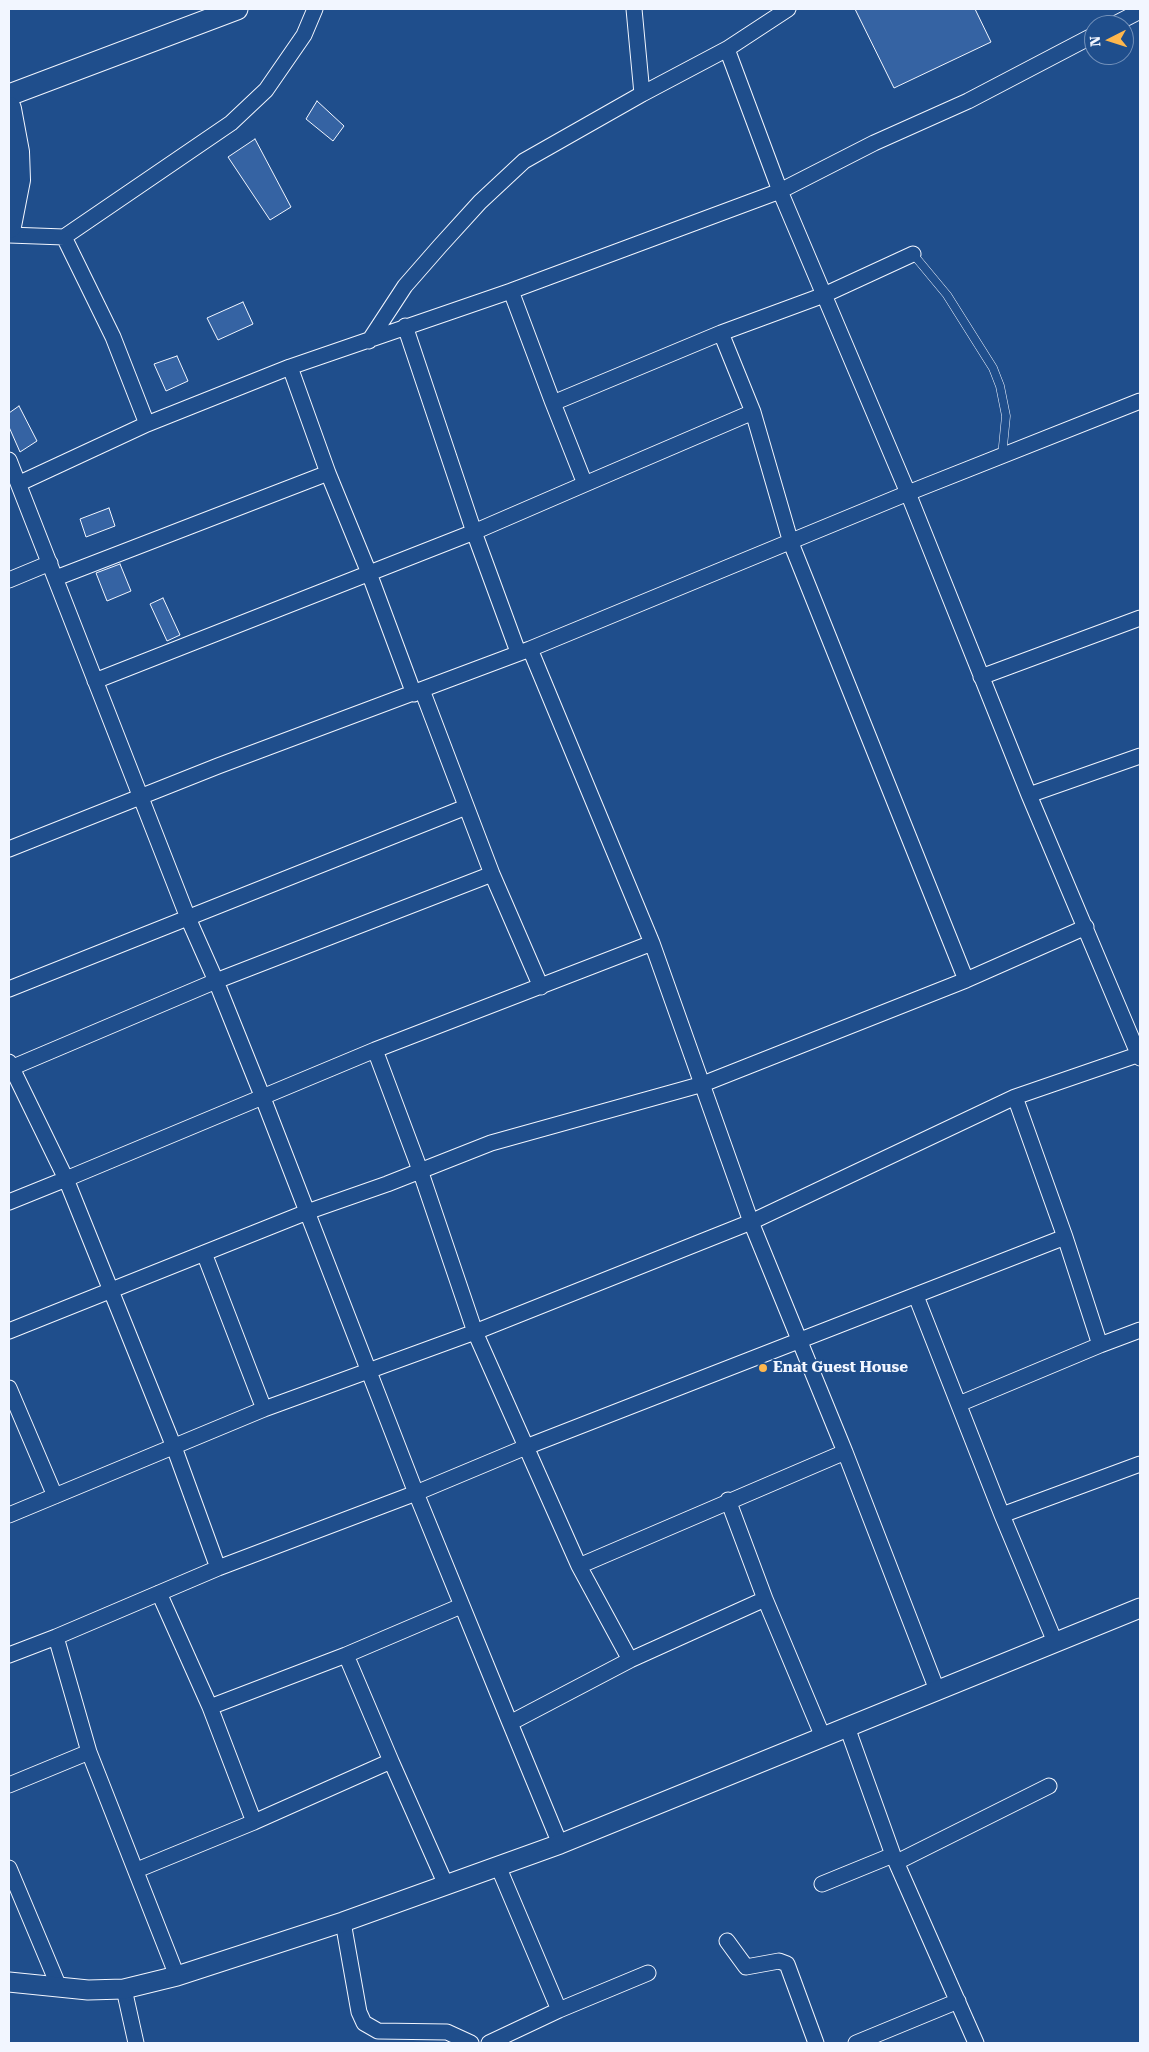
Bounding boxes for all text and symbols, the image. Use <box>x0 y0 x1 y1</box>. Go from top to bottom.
north arrow <box>1084 15 1134 65</box>
text: N <box>1087 35 1103 47</box>
place label: Enat Guest House <box>773 1359 908 1377</box>
marker: Enat Guest House <box>757 1362 769 1374</box>

